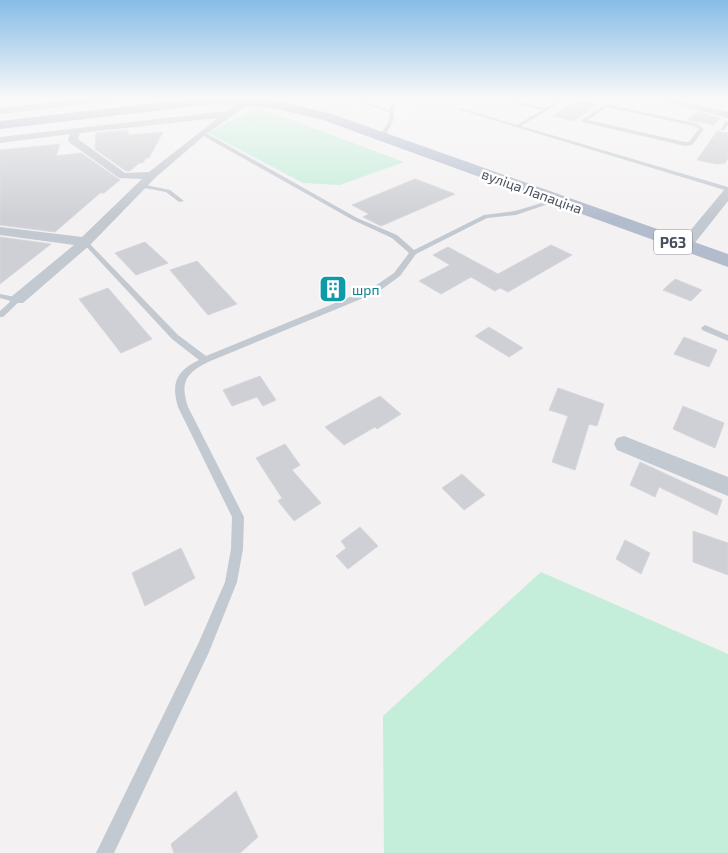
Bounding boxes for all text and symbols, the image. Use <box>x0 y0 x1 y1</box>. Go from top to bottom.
street label: вуліца Лапаціна <box>480 165 584 217</box>
road number: Р63 <box>654 230 692 254</box>
building icon: шрп <box>318 274 348 304</box>
place label: шрп <box>352 281 380 298</box>

